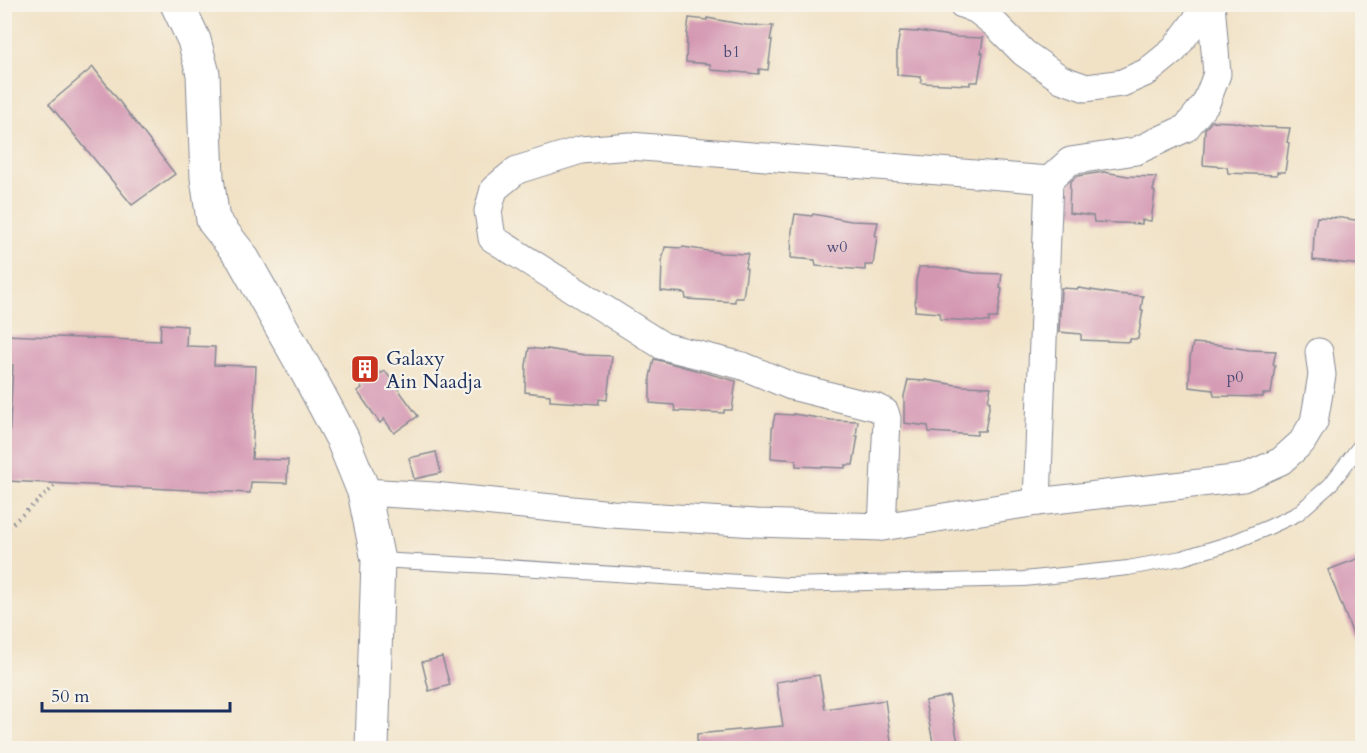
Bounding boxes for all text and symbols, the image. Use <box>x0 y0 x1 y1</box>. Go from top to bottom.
house number: b1 <box>724 41 740 63</box>
house number: w0 <box>826 236 848 258</box>
place label: Galaxy Ain Naadja <box>386 345 482 395</box>
building icon: Galaxy Ain Naadja <box>349 353 381 385</box>
house number: p0 <box>1227 366 1243 388</box>
scale bar <box>42 675 230 713</box>
text: 50 m <box>51 684 90 709</box>

